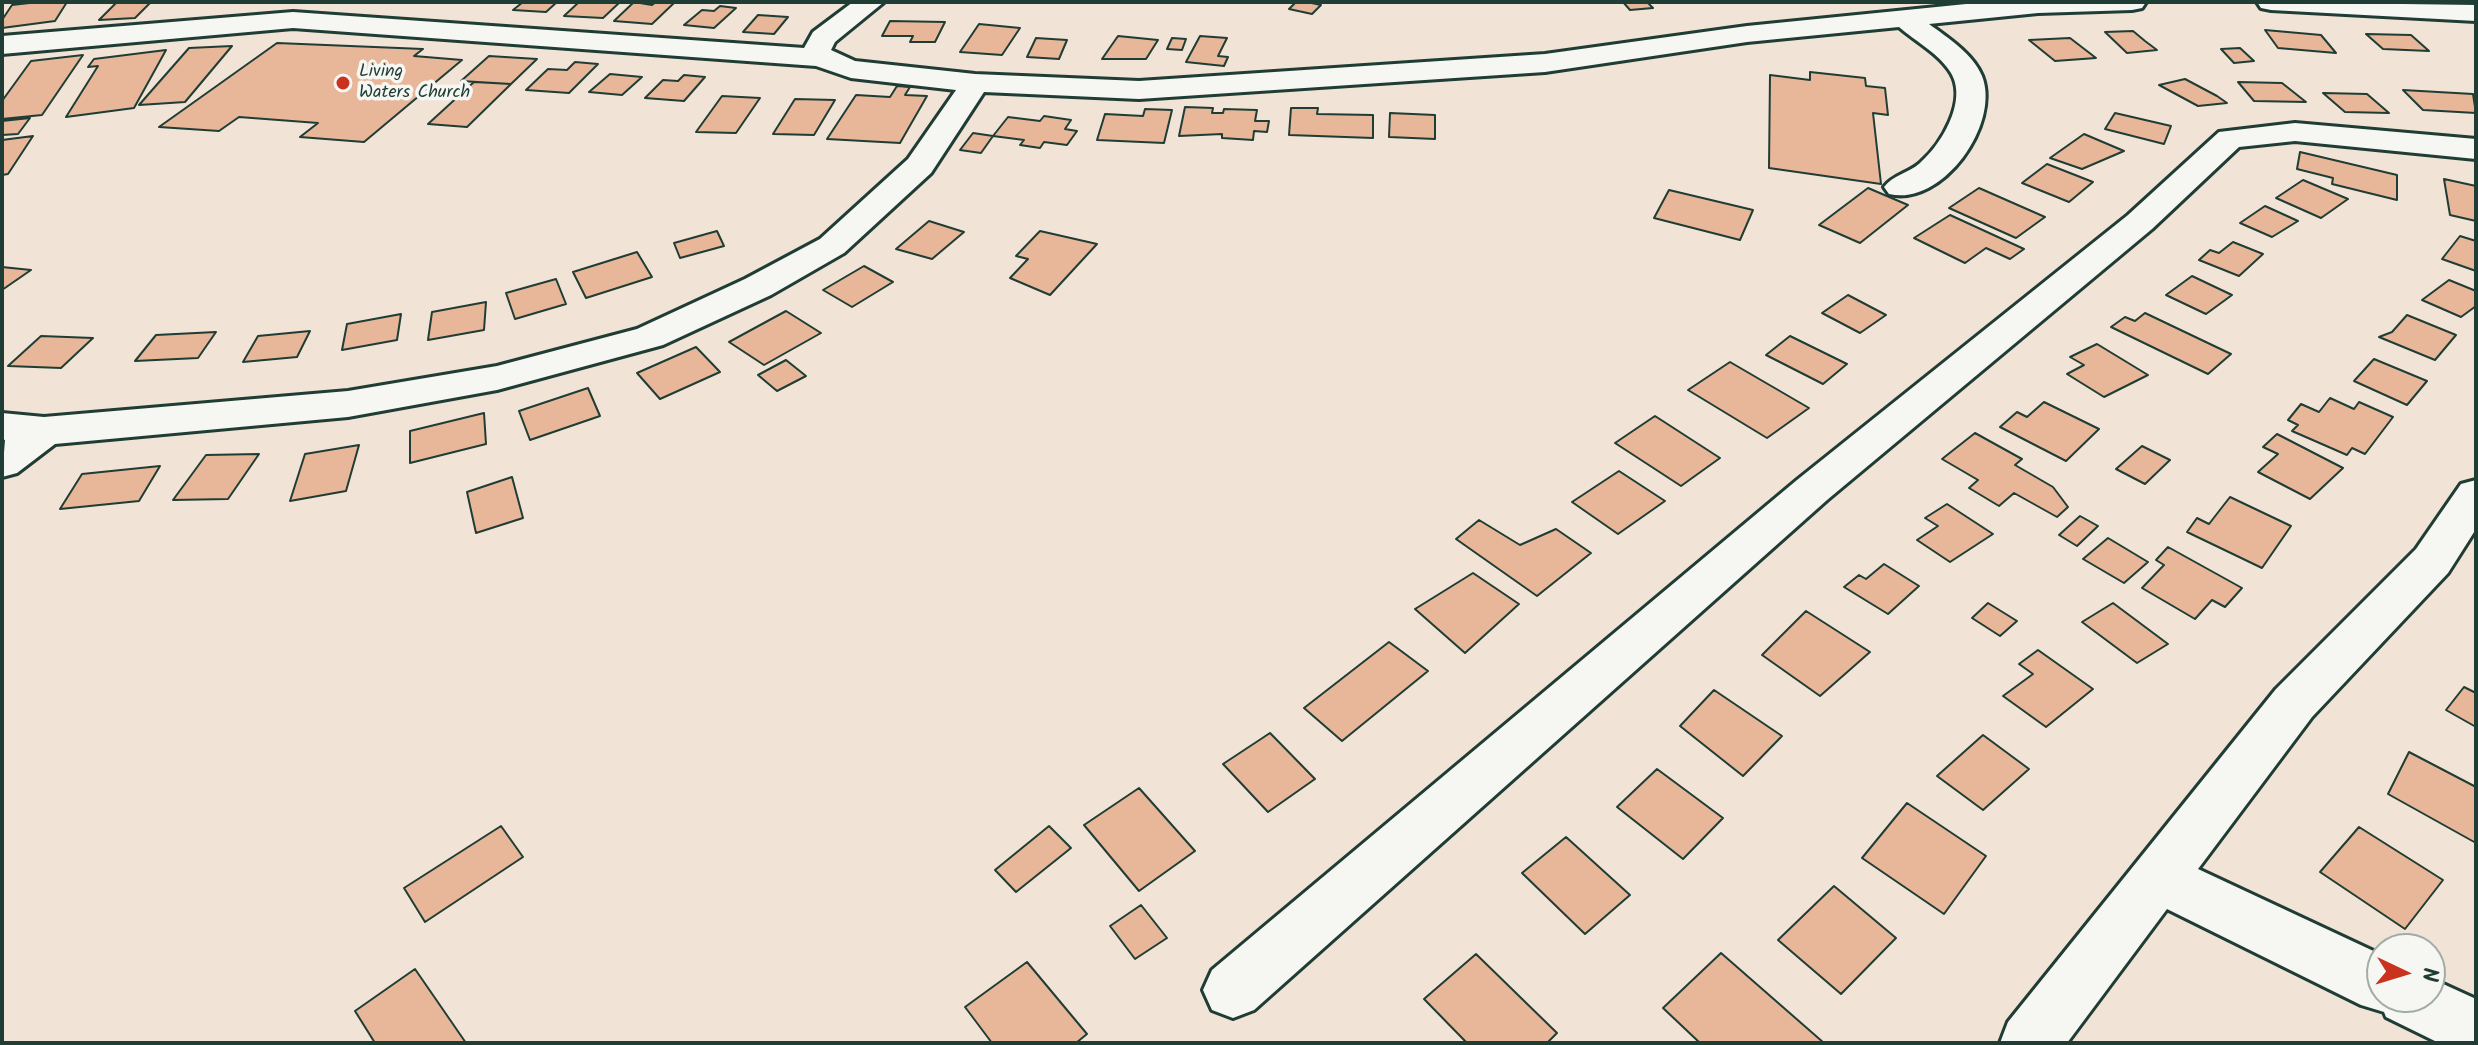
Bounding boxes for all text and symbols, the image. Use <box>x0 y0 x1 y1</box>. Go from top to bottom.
place label: Living Waters Church <box>359 62 470 104</box>
marker: Living Waters Church <box>334 74 352 92</box>
north arrow <box>2366 933 2446 1013</box>
text: N <box>2411 966 2446 983</box>

